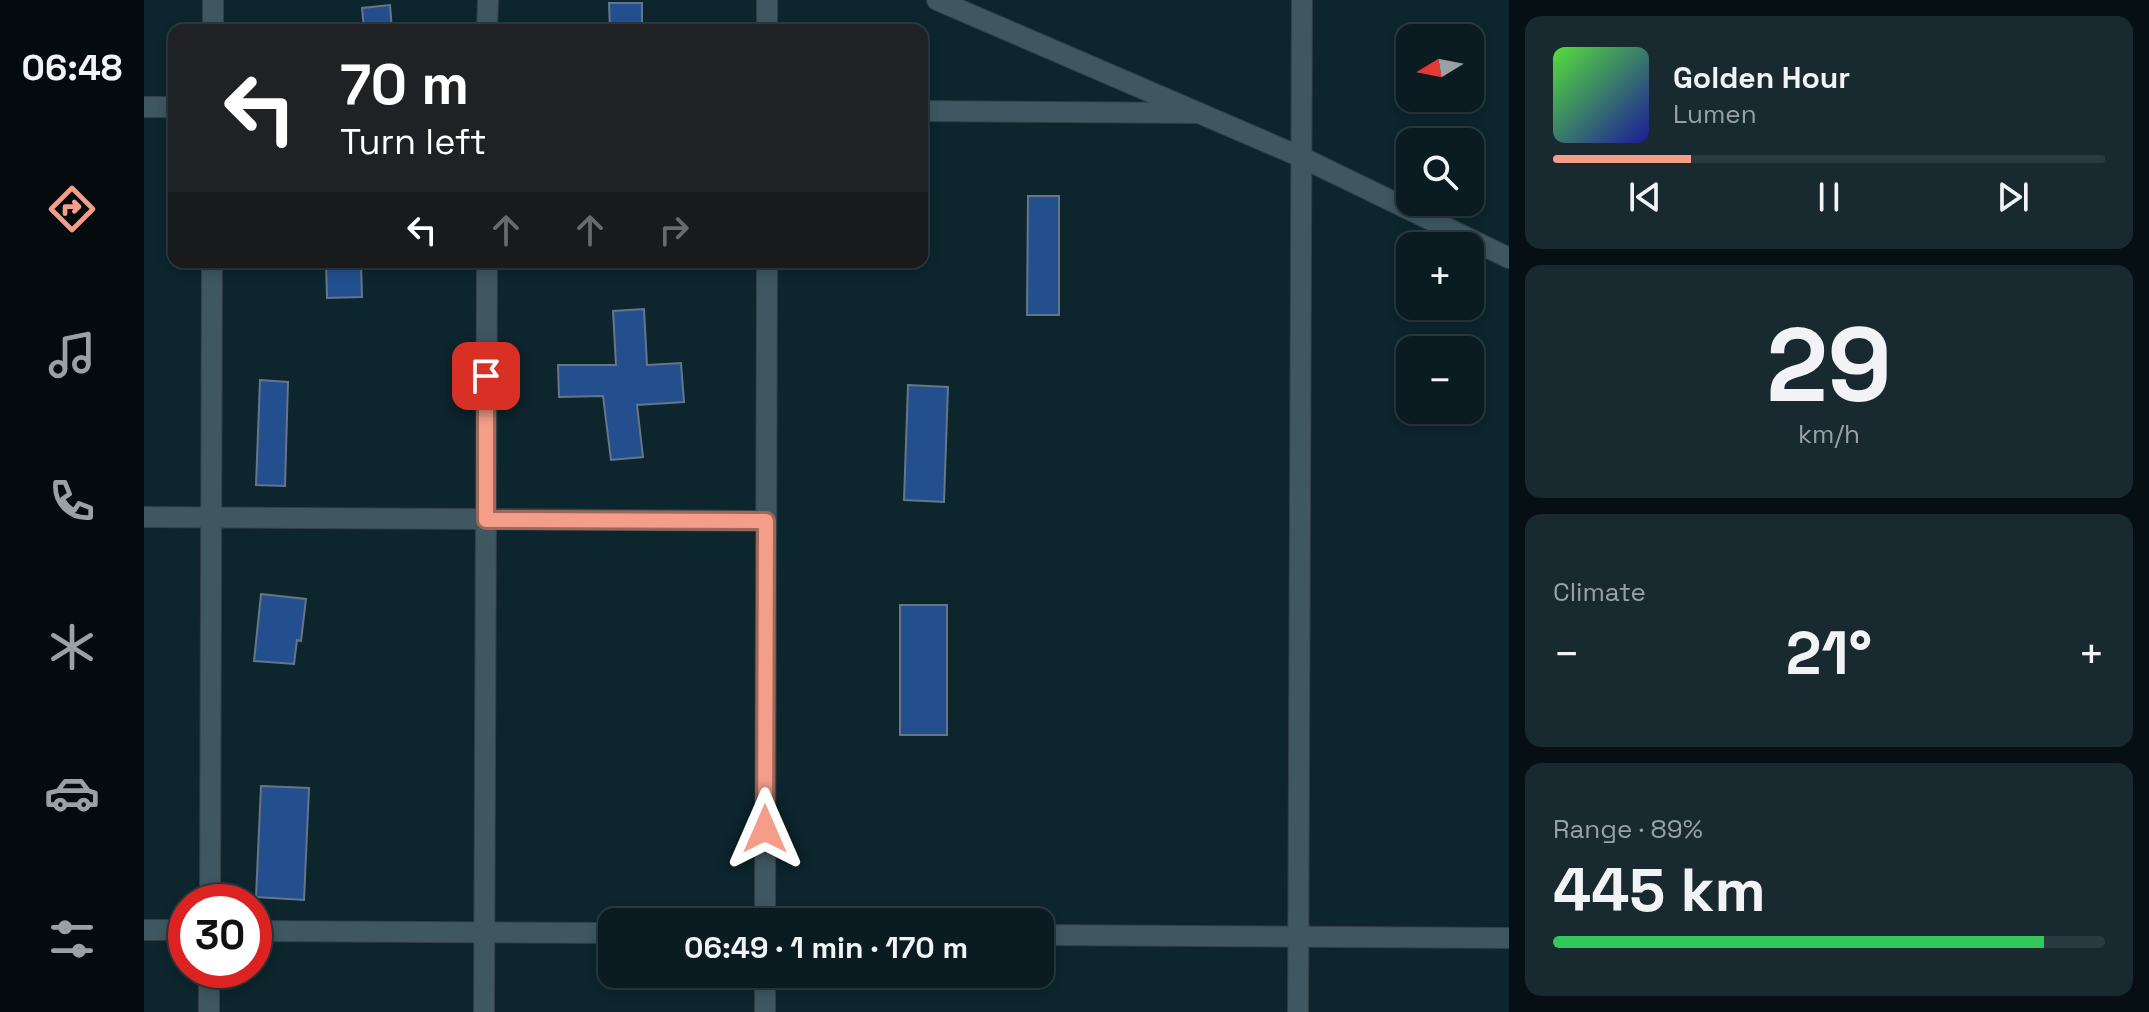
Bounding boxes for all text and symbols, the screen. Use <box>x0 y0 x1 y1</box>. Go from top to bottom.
north arrow <box>1396 24 1484 112</box>
map controls <box>1396 24 1484 424</box>
text: 06:48 <box>22 45 122 91</box>
text: 70 m <box>340 49 469 120</box>
icon: left <box>208 56 312 160</box>
text: Golden Hour <box>1673 58 1850 97</box>
text: Lumen <box>1673 97 1757 131</box>
text: Turn left <box>340 119 487 165</box>
button: search <box>1396 128 1484 216</box>
icon: previous <box>1623 175 1667 219</box>
icon: pause <box>1807 175 1851 219</box>
icon: next <box>1991 175 2035 219</box>
icon: directions <box>44 181 100 237</box>
icon: left <box>400 208 444 252</box>
icon: ahead <box>484 208 528 252</box>
icon: ahead <box>568 208 612 252</box>
icon: right <box>652 208 696 252</box>
button: + <box>1396 232 1484 320</box>
text: 29 <box>1766 299 1892 431</box>
icon: music <box>44 327 100 383</box>
button: − <box>1396 336 1484 424</box>
pin <box>452 342 520 410</box>
icon: arrive <box>464 354 508 398</box>
text: km/h <box>1798 417 1860 451</box>
icon: phone <box>44 473 100 529</box>
text: Climate <box>1553 575 1646 609</box>
text: 21° <box>1786 615 1872 692</box>
icon: climate <box>44 619 100 675</box>
text: − <box>1553 626 1580 682</box>
text: + <box>2078 626 2105 682</box>
icon: car <box>44 765 100 821</box>
position arrow <box>723 787 807 871</box>
text: Range · 89% <box>1553 812 1703 846</box>
text: 445 km <box>1553 852 1766 929</box>
speed limit sign: 30 <box>168 884 272 988</box>
icon: filters <box>44 911 100 967</box>
text: 06:49 · 1 min · 170 m <box>684 928 968 967</box>

